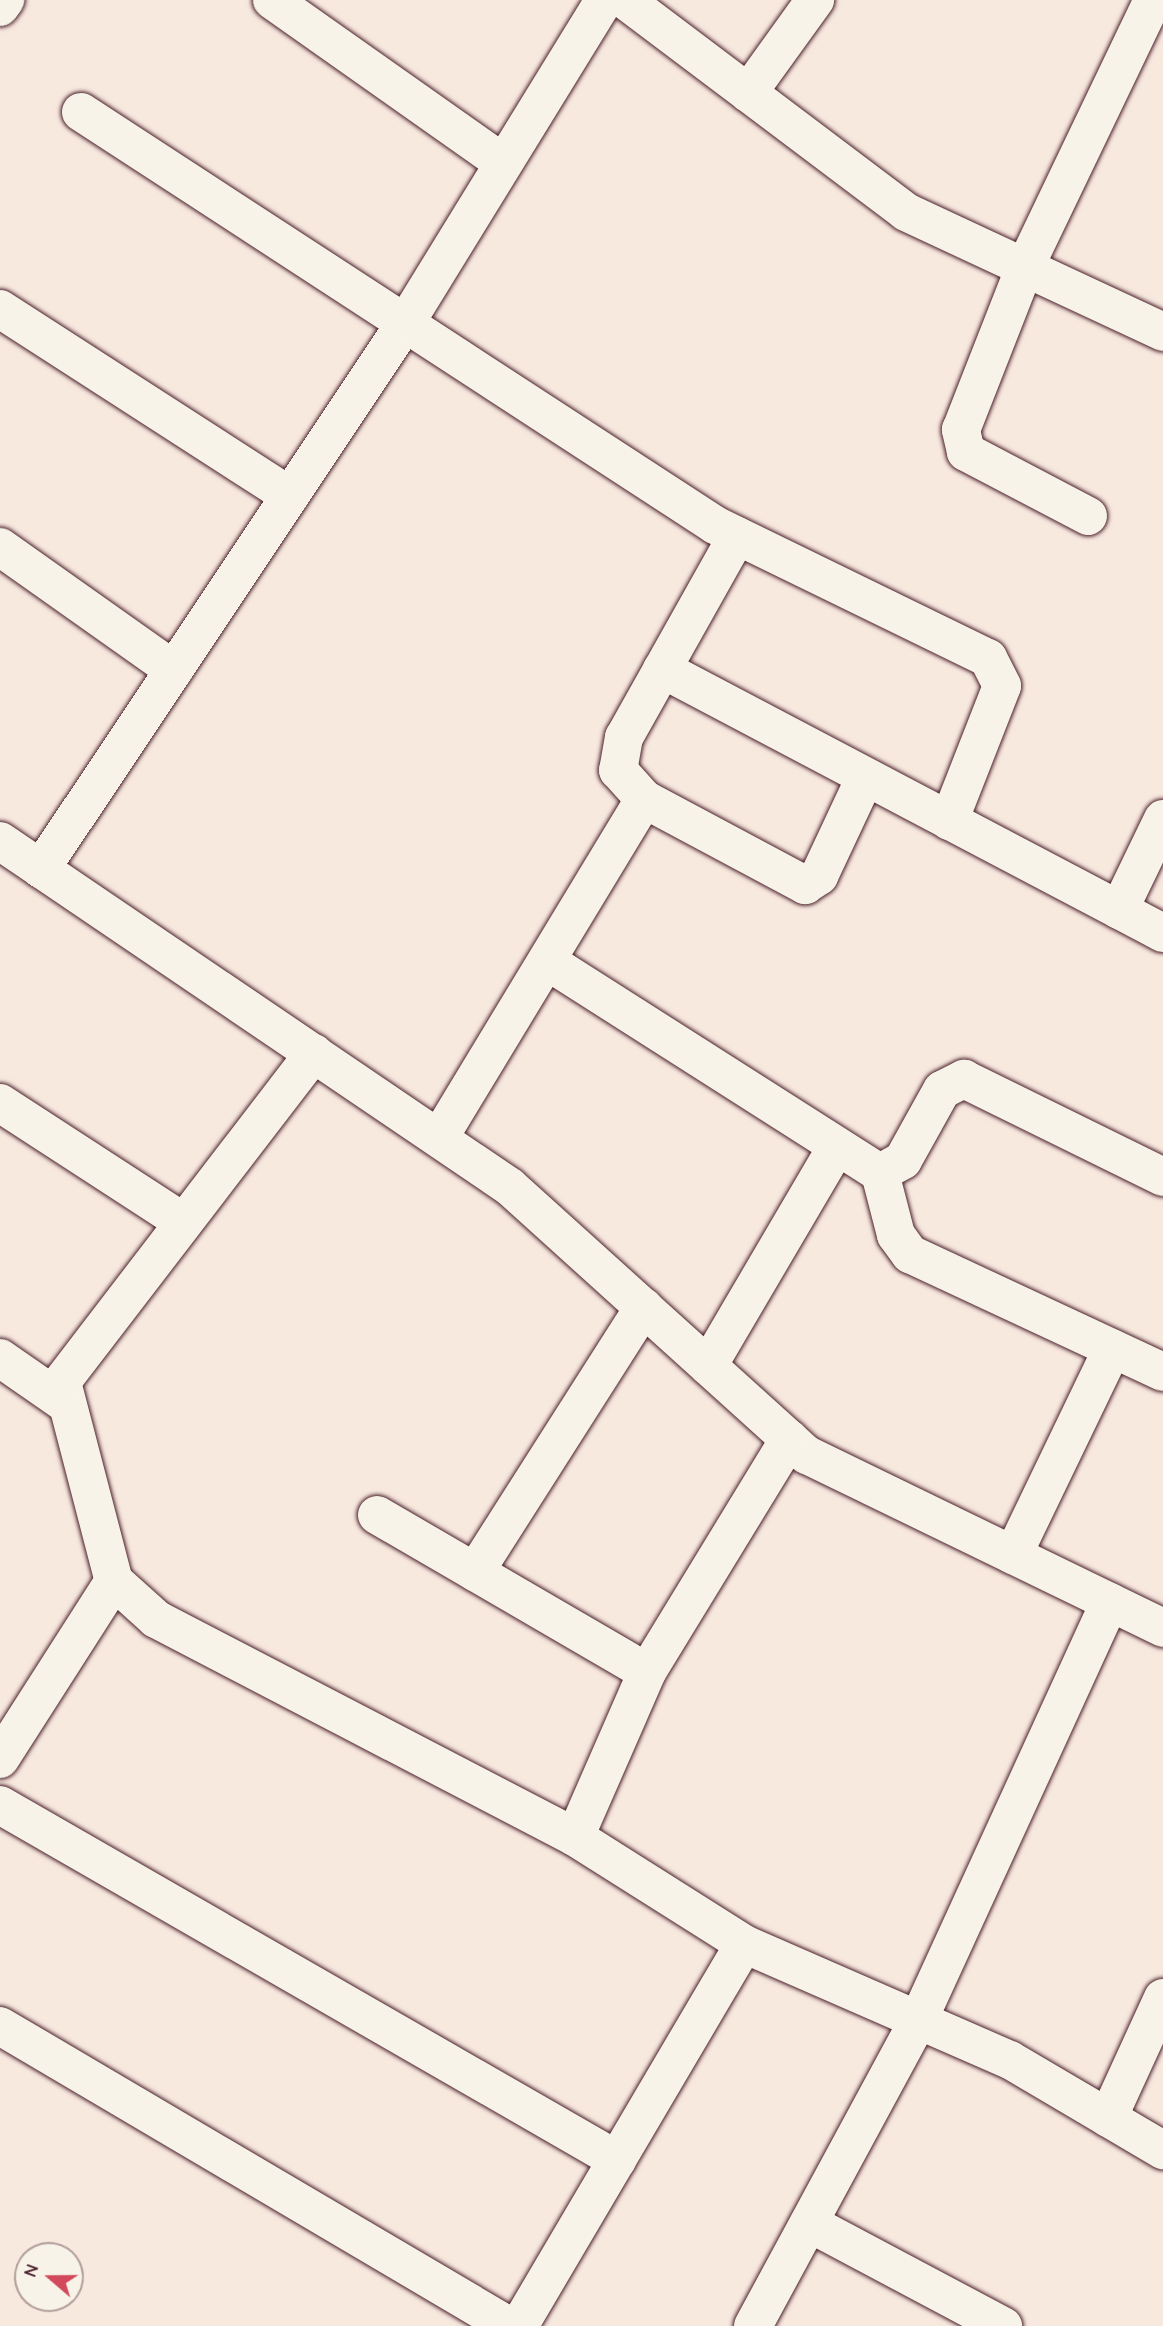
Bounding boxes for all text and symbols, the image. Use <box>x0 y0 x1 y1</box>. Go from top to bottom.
north arrow <box>14 2242 84 2312</box>
text: N <box>19 2261 44 2280</box>

